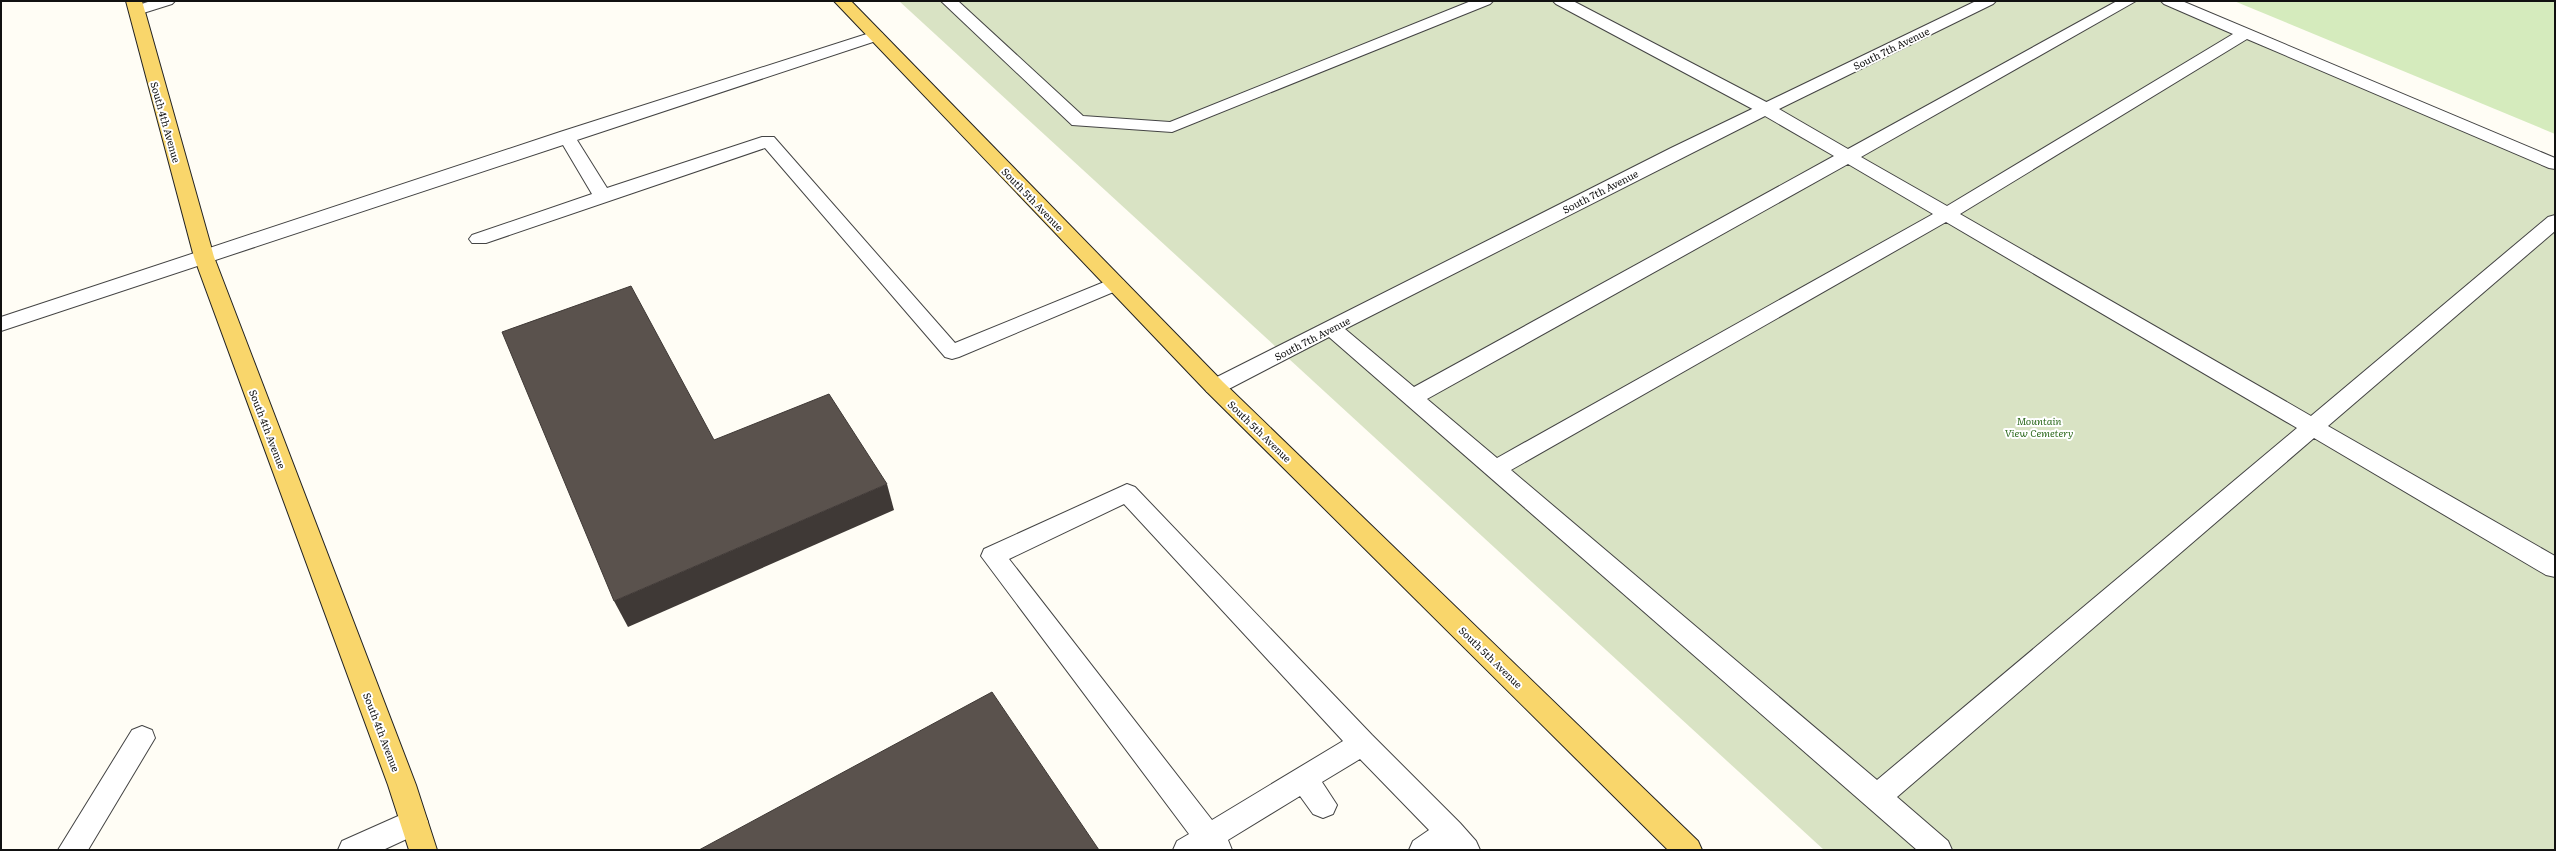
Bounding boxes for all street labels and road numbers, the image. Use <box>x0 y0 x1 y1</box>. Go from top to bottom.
street label: South 7th Avenue <box>1850 23 1932 73</box>
street label: South 4th Avenue <box>147 80 185 164</box>
street label: South 5th Avenue <box>999 164 1067 234</box>
street label: South 7th Avenue <box>1559 165 1641 217</box>
street label: South 7th Avenue <box>1271 312 1353 364</box>
street label: South 4th Avenue <box>246 387 290 471</box>
street label: South 5th Avenue <box>1225 397 1295 465</box>
street label: South 5th Avenue <box>1456 623 1526 691</box>
street label: South 4th Avenue <box>360 690 404 774</box>

